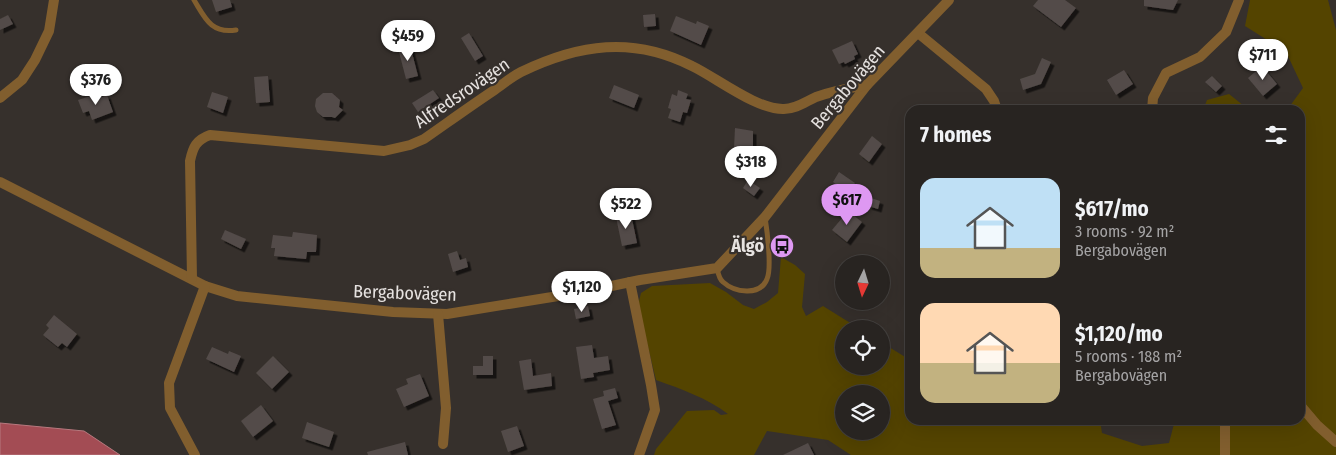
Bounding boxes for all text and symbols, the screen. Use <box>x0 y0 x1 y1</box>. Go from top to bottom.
pin: $459 <box>378 20 438 62</box>
text: $459 <box>392 26 424 45</box>
pin: $711 <box>1233 38 1293 81</box>
street label: Bergabovägen <box>806 40 890 134</box>
text: $711 <box>1249 45 1277 64</box>
street label: Alfredsrovägen <box>410 53 514 133</box>
pin: $376 <box>66 64 126 106</box>
text: $376 <box>81 70 111 89</box>
icon: filters <box>1262 121 1290 149</box>
text: 7 homes <box>920 122 991 148</box>
pin: $318 <box>721 146 781 188</box>
text: $318 <box>736 152 766 171</box>
pin: $617 <box>817 184 877 226</box>
pin: $522 <box>596 188 656 230</box>
text: $617 <box>832 190 862 209</box>
text: $522 <box>611 194 641 213</box>
text: $617/mo <box>1075 196 1149 222</box>
icon: home <box>960 198 1020 258</box>
text: 3 rooms · 92 m² <box>1075 222 1174 241</box>
bus stop icon: Älgö <box>769 233 795 259</box>
place label: Älgö <box>730 235 764 257</box>
text: Bergabovägen <box>1075 241 1167 260</box>
north arrow <box>835 255 890 310</box>
map controls <box>835 255 890 440</box>
pin: $1,120 <box>541 270 623 313</box>
text: $1,120 <box>562 277 602 296</box>
street label: Bergabovägen <box>353 280 457 306</box>
button: locate <box>835 320 890 375</box>
text: $1,120/mo <box>1075 321 1163 347</box>
icon: home <box>960 323 1020 383</box>
text: 5 rooms · 188 m² <box>1075 347 1182 366</box>
text: Bergabovägen <box>1075 366 1167 385</box>
button: layers <box>835 385 890 440</box>

